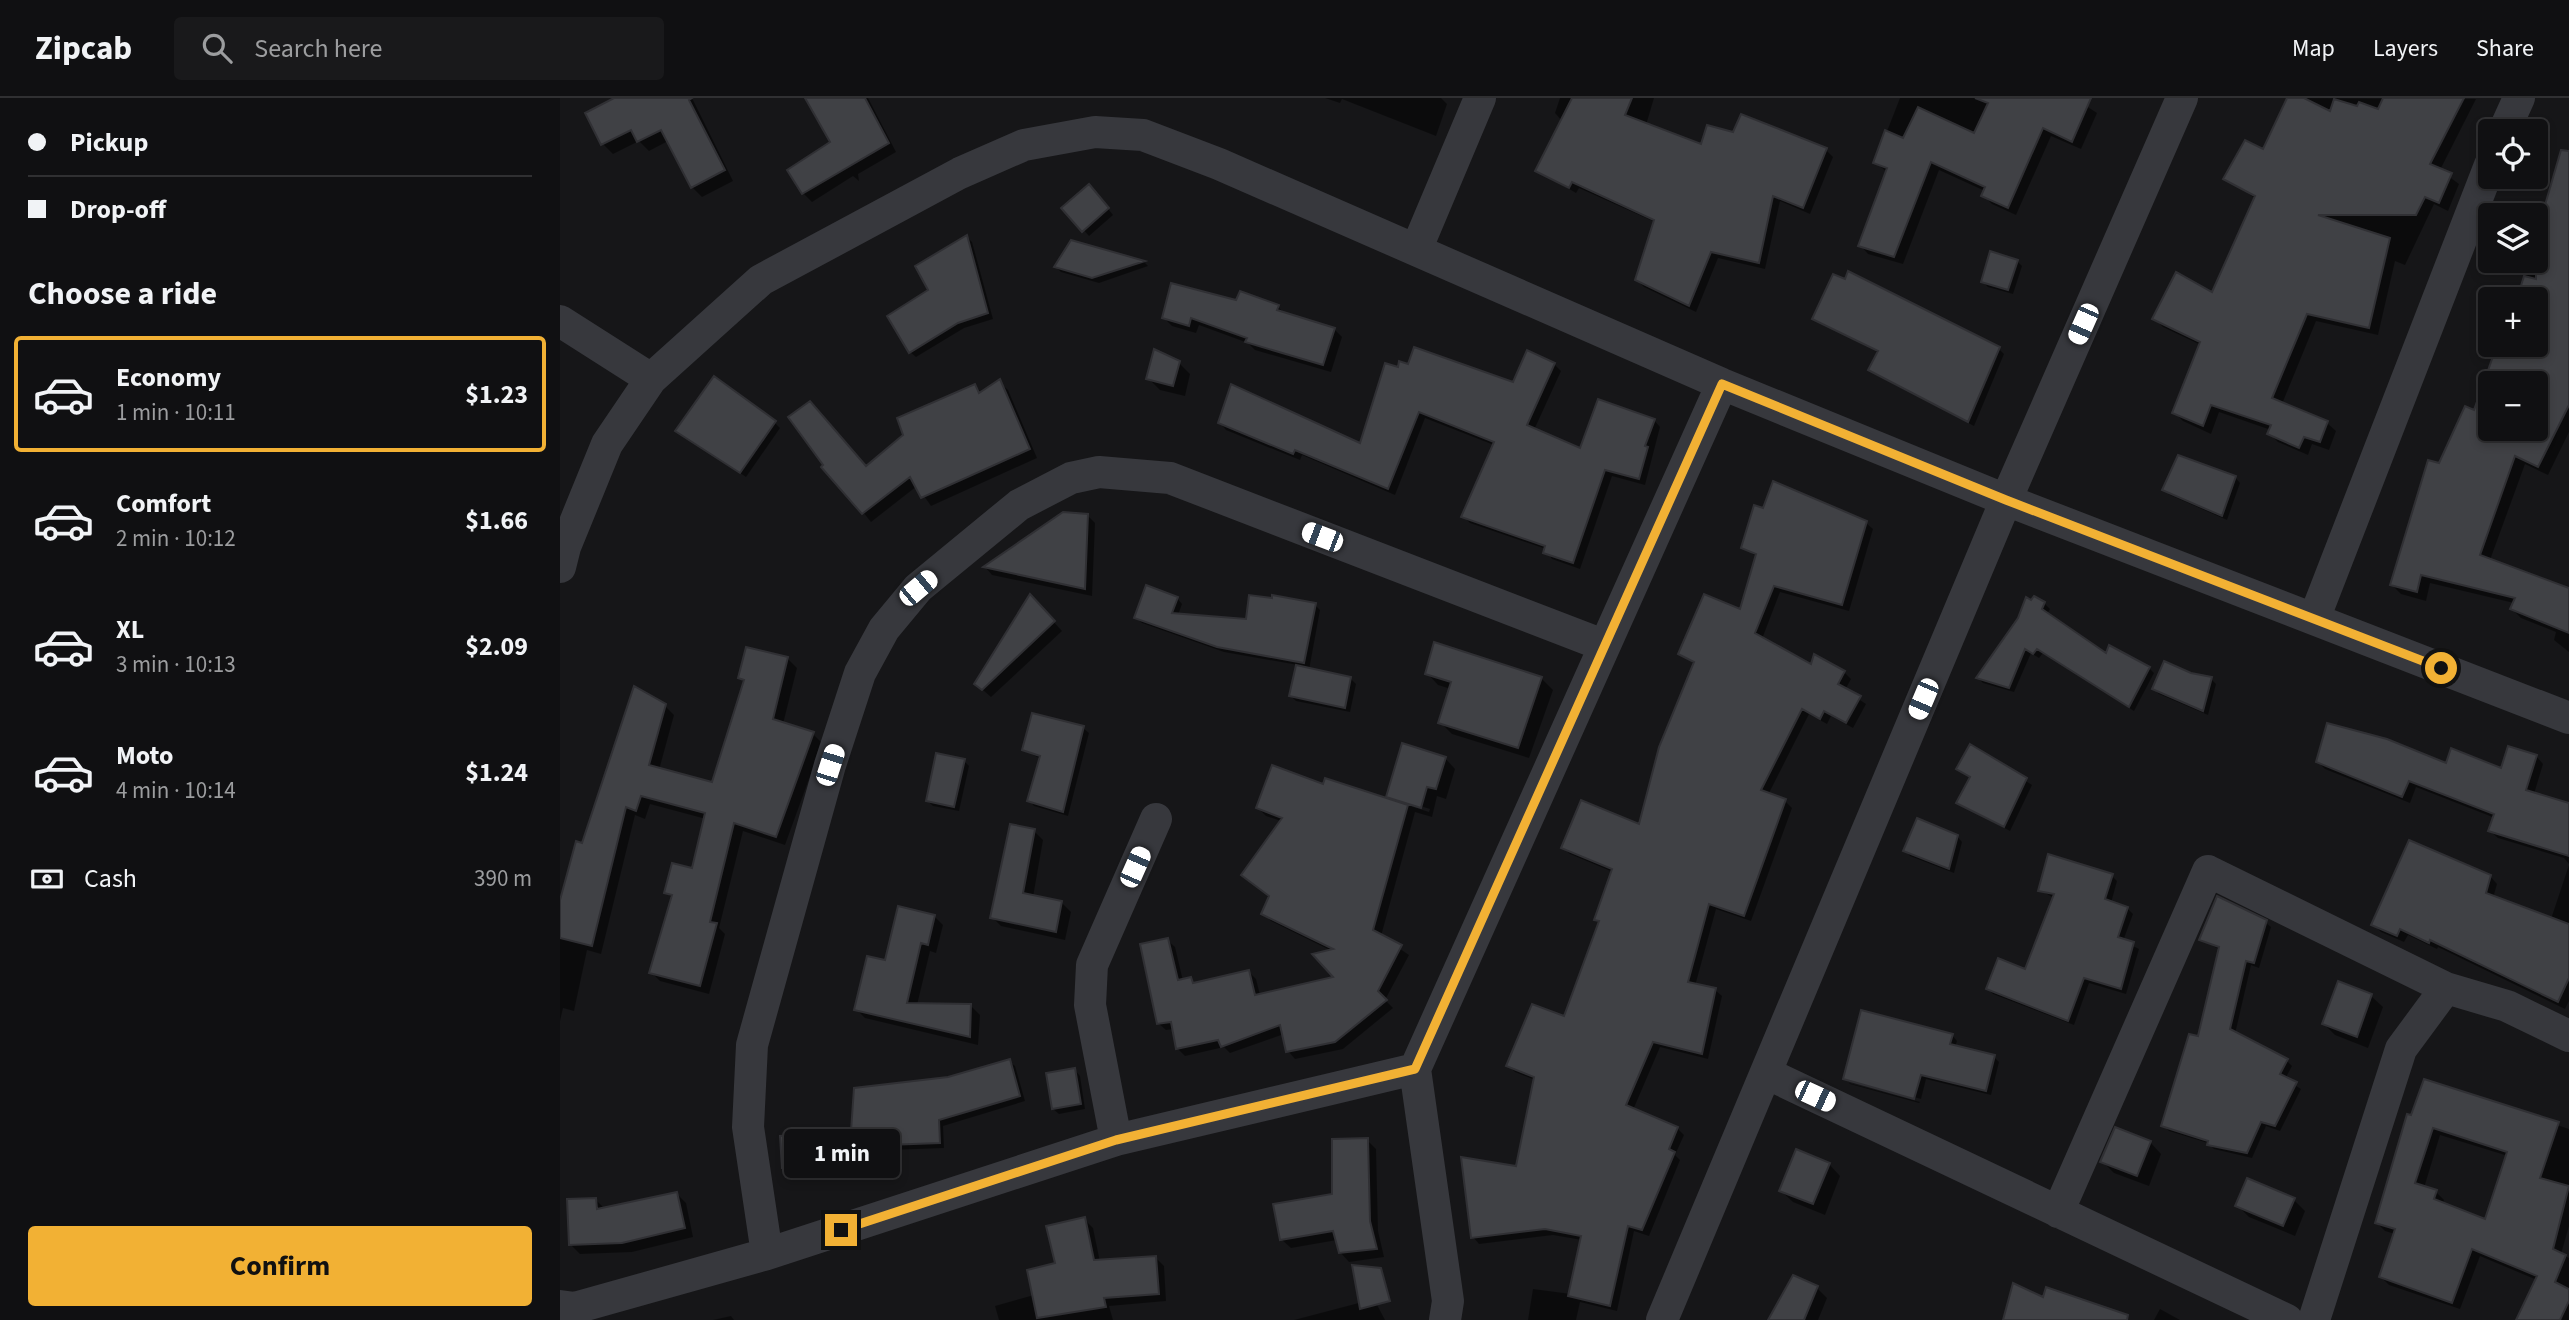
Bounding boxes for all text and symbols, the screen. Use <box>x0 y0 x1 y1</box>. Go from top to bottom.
search box <box>174 17 664 80</box>
text: Zipcab <box>35 25 132 72</box>
icon: search <box>198 29 236 67</box>
text: Search here <box>254 30 382 67</box>
text: Map <box>2292 31 2335 66</box>
text: Layers <box>2373 31 2438 66</box>
text: Share <box>2476 31 2534 66</box>
map controls <box>2478 119 2548 441</box>
button: locate <box>2478 119 2548 189</box>
text: Pickup <box>70 124 148 161</box>
text: Drop-off <box>70 191 166 228</box>
button: layers <box>2478 203 2548 273</box>
text: Choose a ride <box>28 271 217 317</box>
button: + <box>2478 287 2548 357</box>
car <box>2065 301 2102 347</box>
text: Economy <box>116 359 221 396</box>
icon: car <box>32 363 95 426</box>
button: − <box>2478 371 2548 441</box>
text: $1.23 <box>465 376 528 413</box>
text: 1 min · 10:11 <box>116 396 236 429</box>
text: Comfort <box>116 485 211 522</box>
icon: car <box>32 489 95 552</box>
text: $1.66 <box>465 502 528 539</box>
car <box>1299 520 1346 554</box>
text: 2 min · 10:12 <box>116 522 236 555</box>
car <box>896 566 941 610</box>
text: XL <box>116 611 144 648</box>
icon: car <box>32 615 95 678</box>
text: $2.09 <box>465 628 528 665</box>
text: 3 min · 10:13 <box>116 648 236 681</box>
route start <box>2425 652 2457 684</box>
car <box>1906 676 1941 722</box>
text: Moto <box>116 737 173 774</box>
icon: car <box>32 741 95 804</box>
car <box>814 742 847 788</box>
text: $1.24 <box>465 754 528 791</box>
text: 4 min · 10:14 <box>116 774 236 807</box>
car <box>1117 844 1154 890</box>
icon: cash <box>28 860 66 898</box>
text: Cash <box>84 860 137 897</box>
text: 390 m <box>474 862 532 895</box>
car <box>1792 1078 1839 1114</box>
callout: 1 min <box>783 1128 899 1178</box>
text: 1 min <box>814 1137 870 1170</box>
route end <box>825 1214 857 1246</box>
button: Confirm <box>28 1226 532 1306</box>

